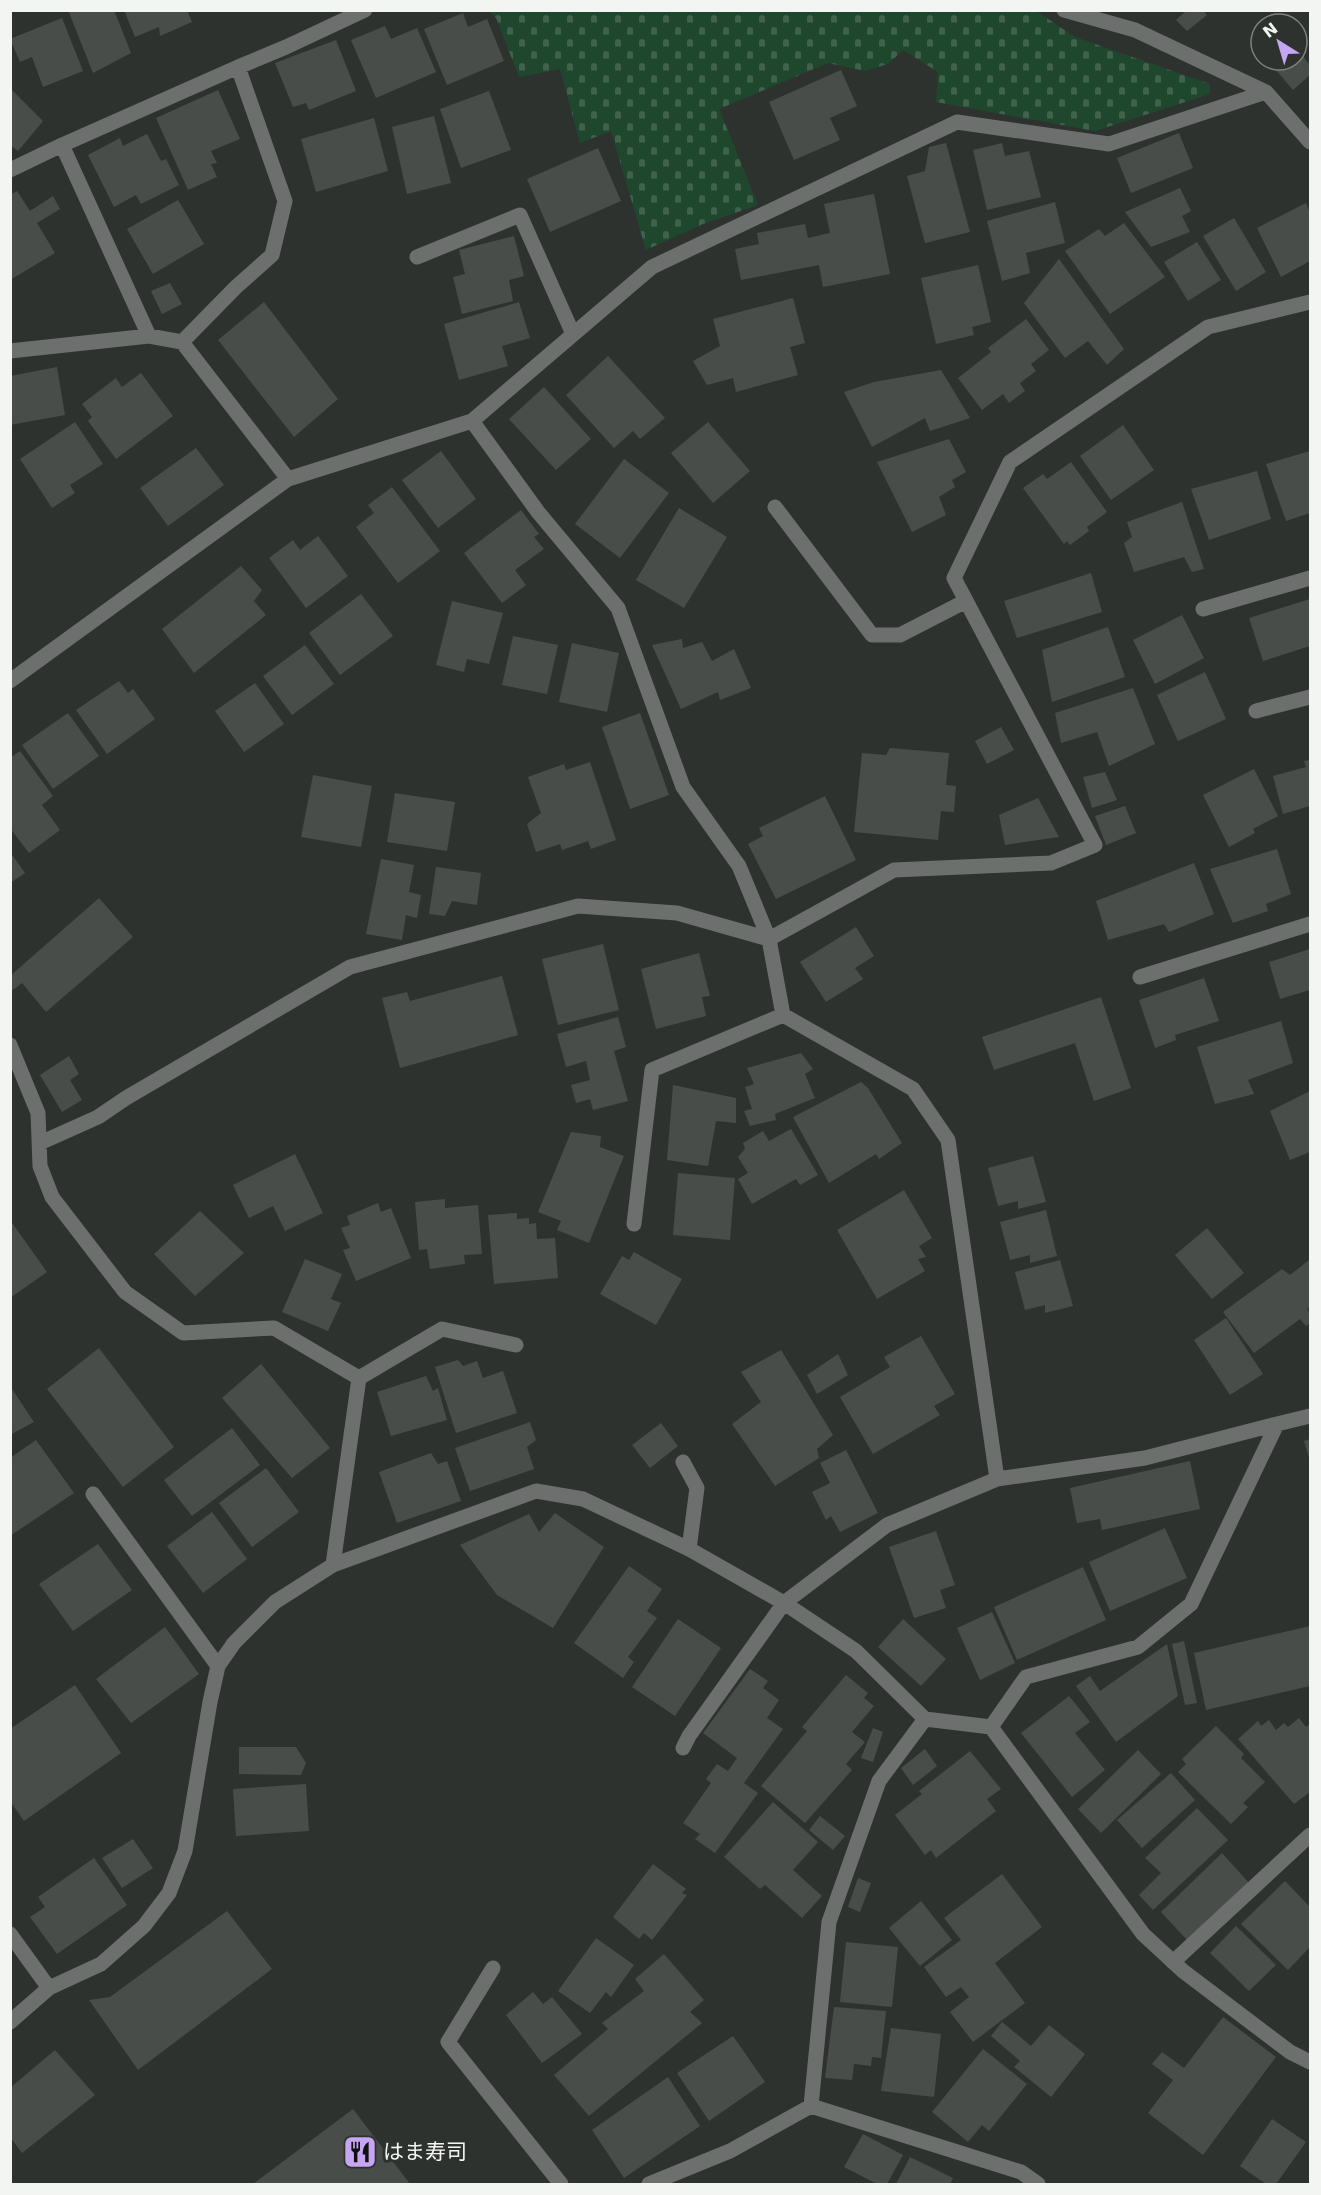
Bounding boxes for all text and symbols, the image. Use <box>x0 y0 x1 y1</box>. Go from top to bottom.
north arrow <box>1249 12 1309 72</box>
text: N <box>1259 19 1281 42</box>
restaurant icon: はま寿司 <box>342 2134 378 2170</box>
place label: はま寿司 <box>383 2140 467 2164</box>

